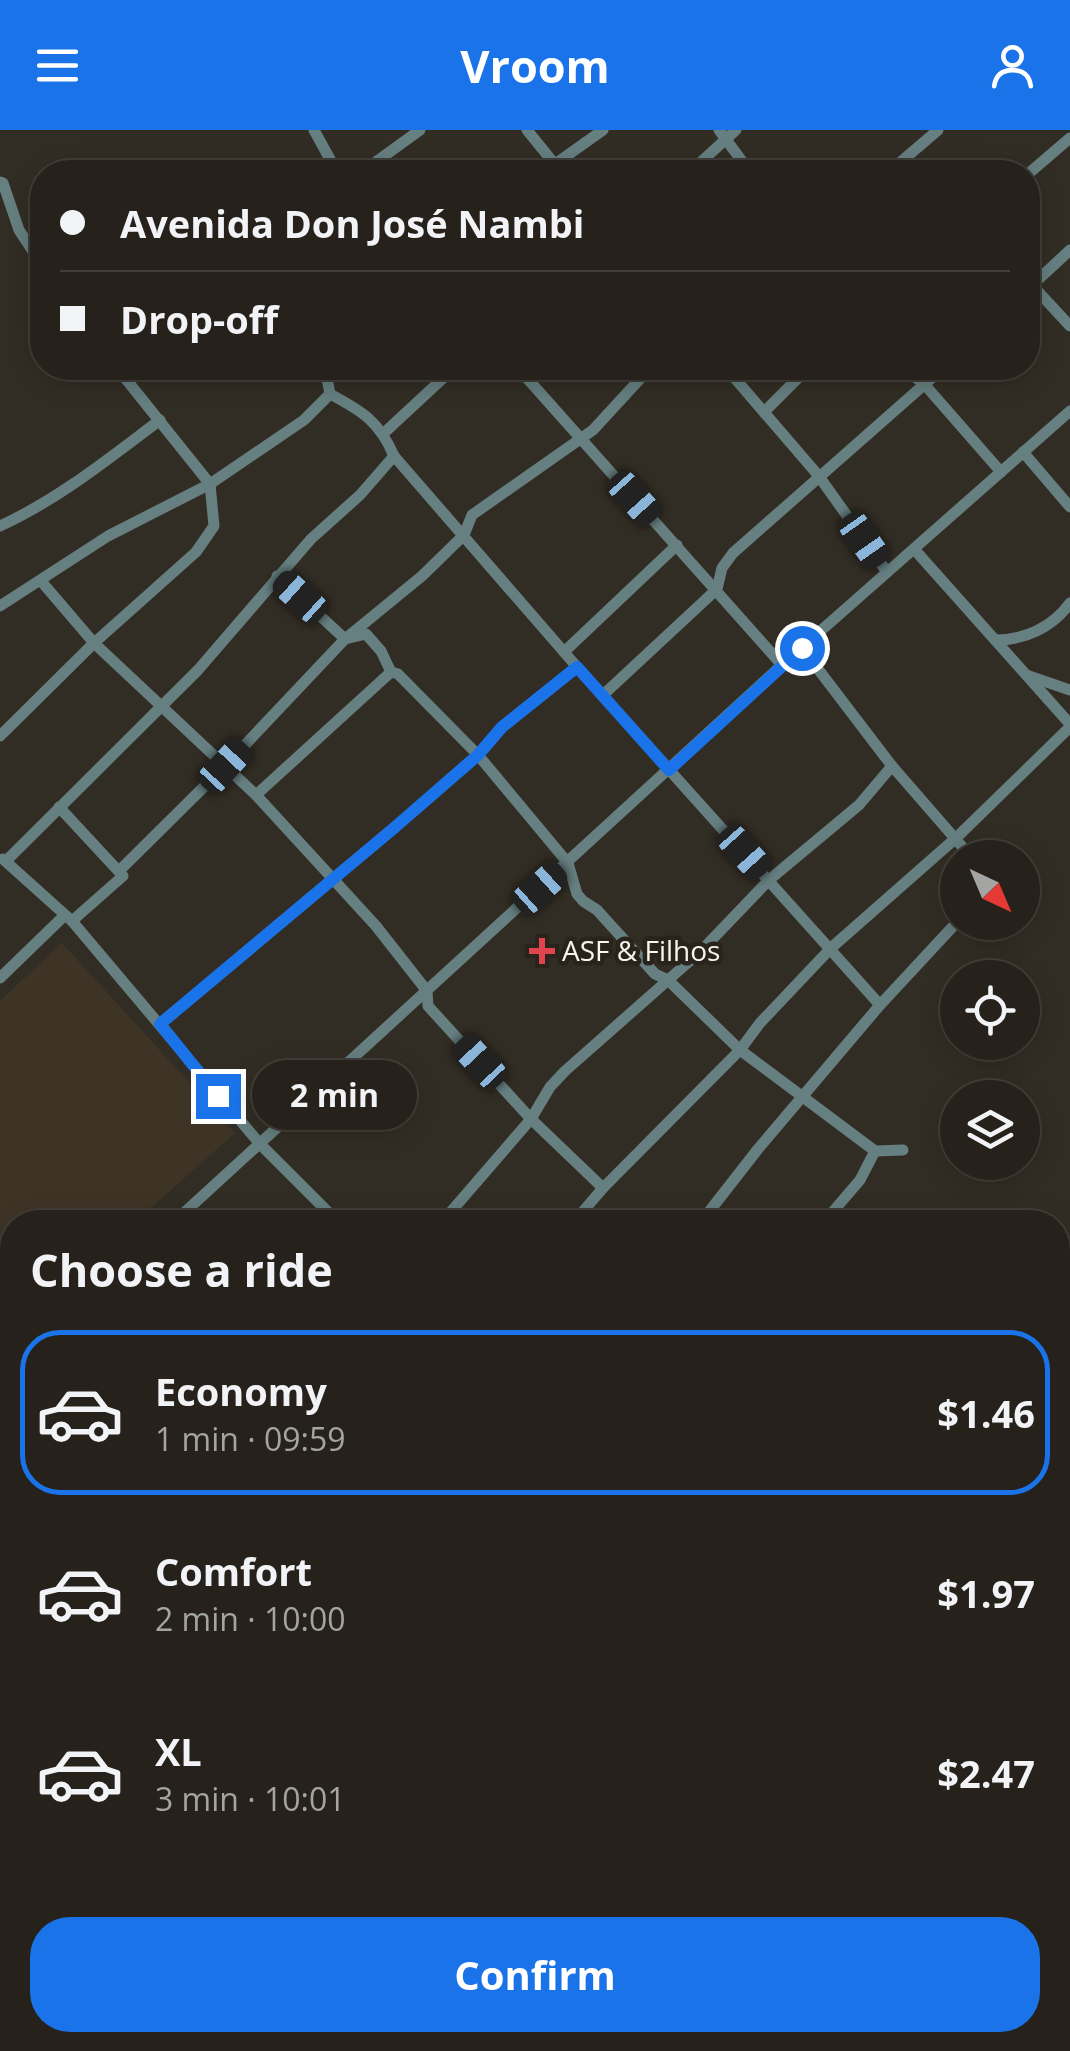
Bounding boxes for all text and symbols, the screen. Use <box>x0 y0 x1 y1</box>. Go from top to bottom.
text: Vroom <box>460 35 610 96</box>
icon: menu <box>30 38 85 93</box>
icon: person <box>985 38 1040 93</box>
text: Avenida Don José Nambi <box>120 197 584 249</box>
text: Drop-off <box>120 293 278 345</box>
car <box>603 466 665 530</box>
car <box>835 507 893 573</box>
car <box>268 566 332 628</box>
route start <box>780 626 825 671</box>
car <box>194 734 256 798</box>
car <box>713 820 775 884</box>
north arrow <box>940 840 1040 940</box>
map controls <box>940 840 1040 1180</box>
car <box>508 857 572 919</box>
place label: ASF & Filhos <box>562 931 720 969</box>
marker: ASF & Filhos <box>531 940 553 962</box>
button: locate <box>940 960 1040 1060</box>
car <box>449 1030 511 1094</box>
callout: 2 min <box>253 1061 418 1131</box>
text: 2 min <box>290 1073 379 1116</box>
route end <box>196 1074 241 1119</box>
button: layers <box>940 1080 1040 1180</box>
text: Choose a ride <box>30 1239 333 1300</box>
text: Economy <box>155 1365 327 1417</box>
icon: car <box>35 1368 125 1458</box>
text: $1.46 <box>937 1387 1035 1439</box>
text: 1 min · 09:59 <box>155 1417 346 1460</box>
text: Comfort <box>155 1545 312 1597</box>
icon: car <box>35 1548 125 1638</box>
text: $1.97 <box>937 1567 1035 1619</box>
text: 2 min · 10:00 <box>155 1597 346 1640</box>
text: XL <box>155 1725 202 1777</box>
icon: car <box>35 1728 125 1818</box>
text: $2.47 <box>937 1747 1035 1799</box>
text: 3 min · 10:01 <box>155 1777 346 1820</box>
button: Confirm <box>30 1917 1040 2032</box>

